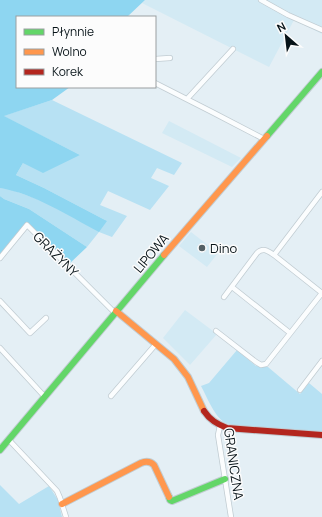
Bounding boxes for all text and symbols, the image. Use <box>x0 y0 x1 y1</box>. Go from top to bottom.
legend <box>16 16 156 88</box>
north arrow <box>266 16 306 56</box>
text: N <box>274 18 288 35</box>
text: Płynnie <box>52 23 94 40</box>
text: Wolno <box>52 43 87 60</box>
text: Korek <box>52 63 84 80</box>
street label: GRAŻYNY <box>30 228 83 281</box>
street label: LIPOWA <box>129 230 173 276</box>
place label: Dino <box>210 239 237 257</box>
marker: Dino <box>197 243 207 253</box>
street label: GRANICZNA <box>220 427 248 501</box>

